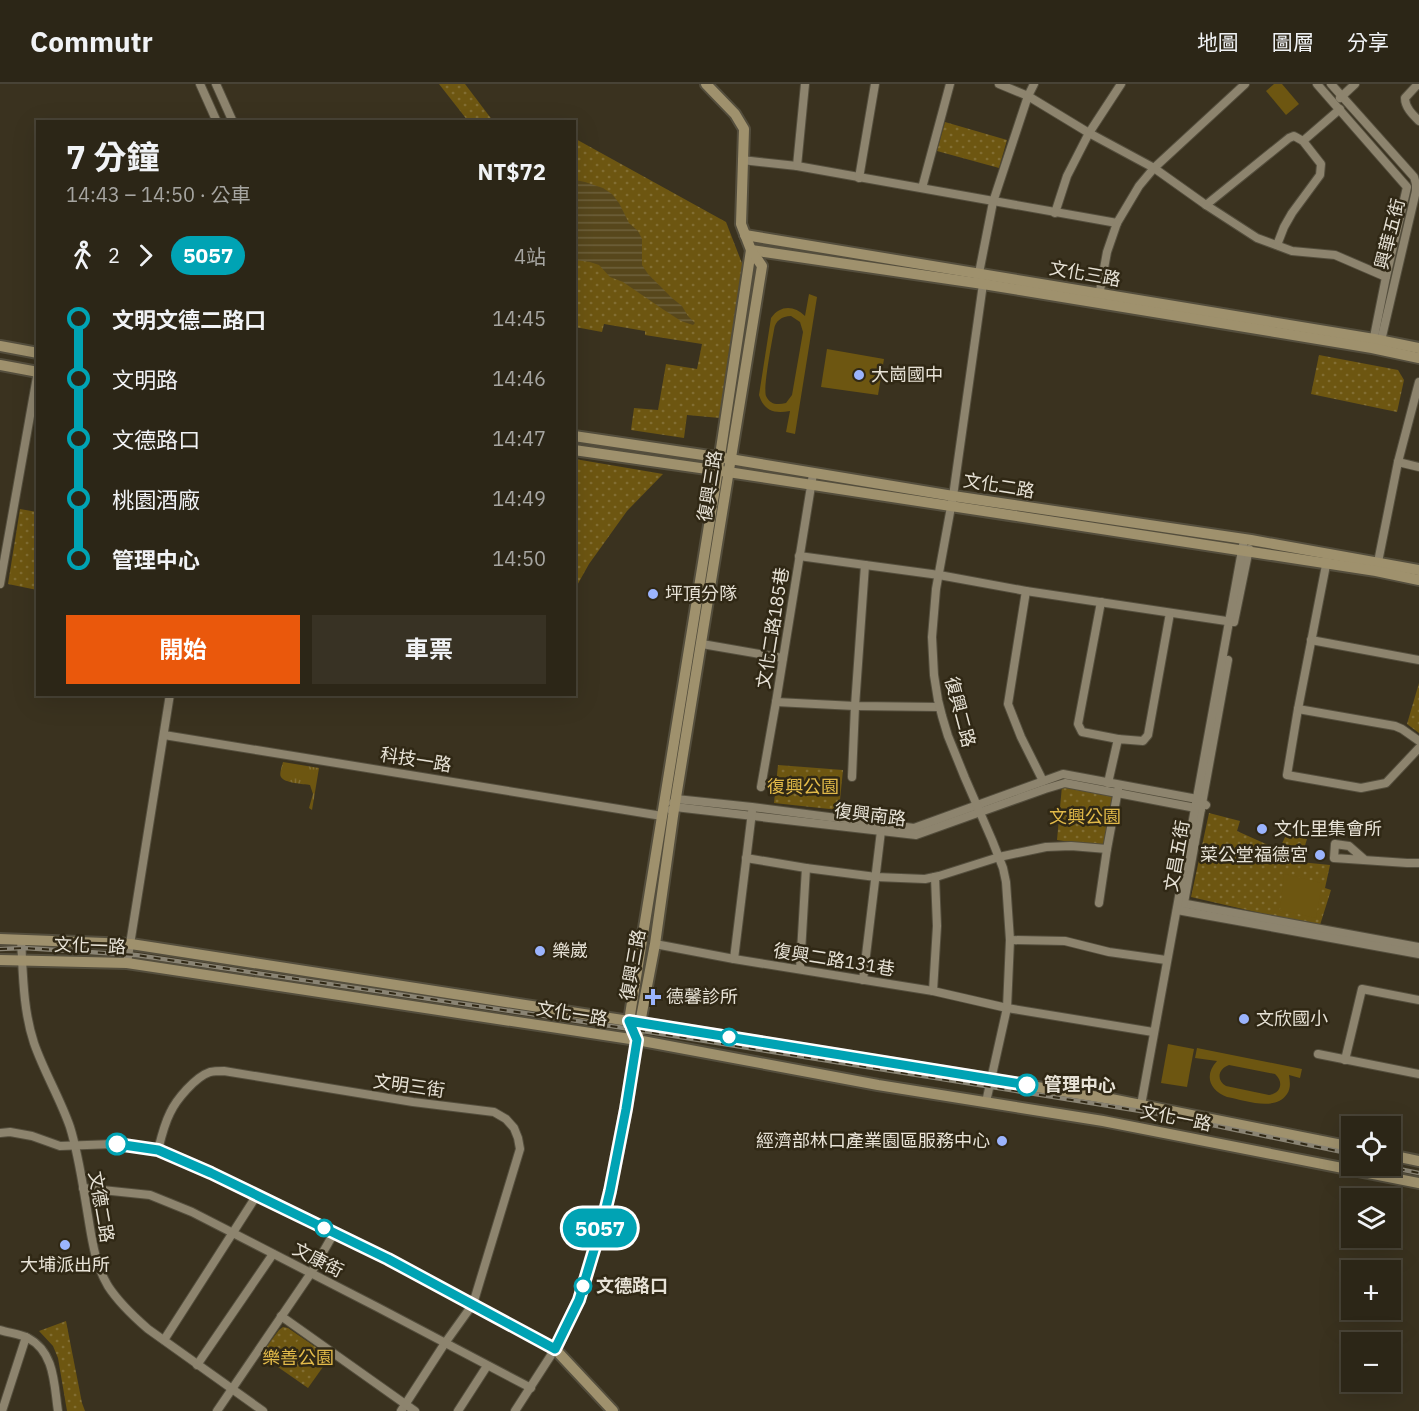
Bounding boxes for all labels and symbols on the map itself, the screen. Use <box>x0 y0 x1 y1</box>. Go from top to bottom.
street label: 興華五街 <box>1370 196 1409 272</box>
street label: 文化三路 <box>1048 256 1123 291</box>
place label: 大崗國中 <box>871 363 943 386</box>
marker: 大崗國中 <box>852 368 866 382</box>
street label: 復興三路 <box>693 449 726 523</box>
street label: 文化二路 <box>962 469 1036 502</box>
street label: 文化二路185巷 <box>752 566 793 690</box>
place label: 坪頂分隊 <box>665 582 737 605</box>
marker: 坪頂分隊 <box>646 587 660 601</box>
street label: 復興二路 <box>940 674 981 750</box>
street label: 科技一路 <box>379 743 453 776</box>
park label: 復興公園 <box>767 775 839 798</box>
street label: 復興南路 <box>833 799 907 830</box>
park label: 文興公園 <box>1049 805 1121 828</box>
place label: 文化里集會所 <box>1274 817 1382 840</box>
street label: 文昌五街 <box>1159 818 1194 893</box>
marker: 文化里集會所 <box>1255 822 1269 836</box>
place label: 菜公堂福德宮 <box>1200 843 1308 866</box>
marker: 菜公堂福德宮 <box>1313 848 1327 862</box>
street label: 復興三路 <box>615 927 650 1002</box>
street label: 文化一路 <box>54 933 126 958</box>
place label: 樂崴 <box>552 939 588 962</box>
street label: 復興二路131巷 <box>772 939 896 980</box>
marker: 樂崴 <box>533 944 547 958</box>
place label: 德馨診所 <box>666 985 738 1008</box>
marker: 德馨診所 <box>644 988 662 1006</box>
street label: 文化一路 <box>535 997 609 1030</box>
place label: 文欣國小 <box>1256 1007 1328 1030</box>
marker: 文欣國小 <box>1237 1012 1251 1026</box>
unlabelled marker <box>720 1028 738 1046</box>
street label: 文明三街 <box>372 1069 446 1102</box>
place label: 管理中心 <box>1044 1073 1116 1096</box>
marker: 管理中心 <box>1016 1074 1038 1096</box>
street label: 文化一路 <box>1139 1099 1214 1136</box>
place label: 經濟部林口產業園區服務中心 <box>756 1129 990 1152</box>
unlabelled marker <box>106 1133 128 1155</box>
marker: 經濟部林口產業園區服務中心 <box>995 1134 1009 1148</box>
street label: 文德二路 <box>84 1169 119 1244</box>
line badge: 5057 <box>558 1208 642 1248</box>
unlabelled marker <box>315 1219 333 1237</box>
street label: 文康街 <box>289 1237 348 1282</box>
marker: 大埔派出所 <box>58 1238 72 1252</box>
place label: 大埔派出所 <box>20 1253 110 1276</box>
place label: 文德路口 <box>596 1274 668 1297</box>
marker: 文德路口 <box>574 1277 592 1295</box>
park label: 樂善公園 <box>262 1346 334 1369</box>

